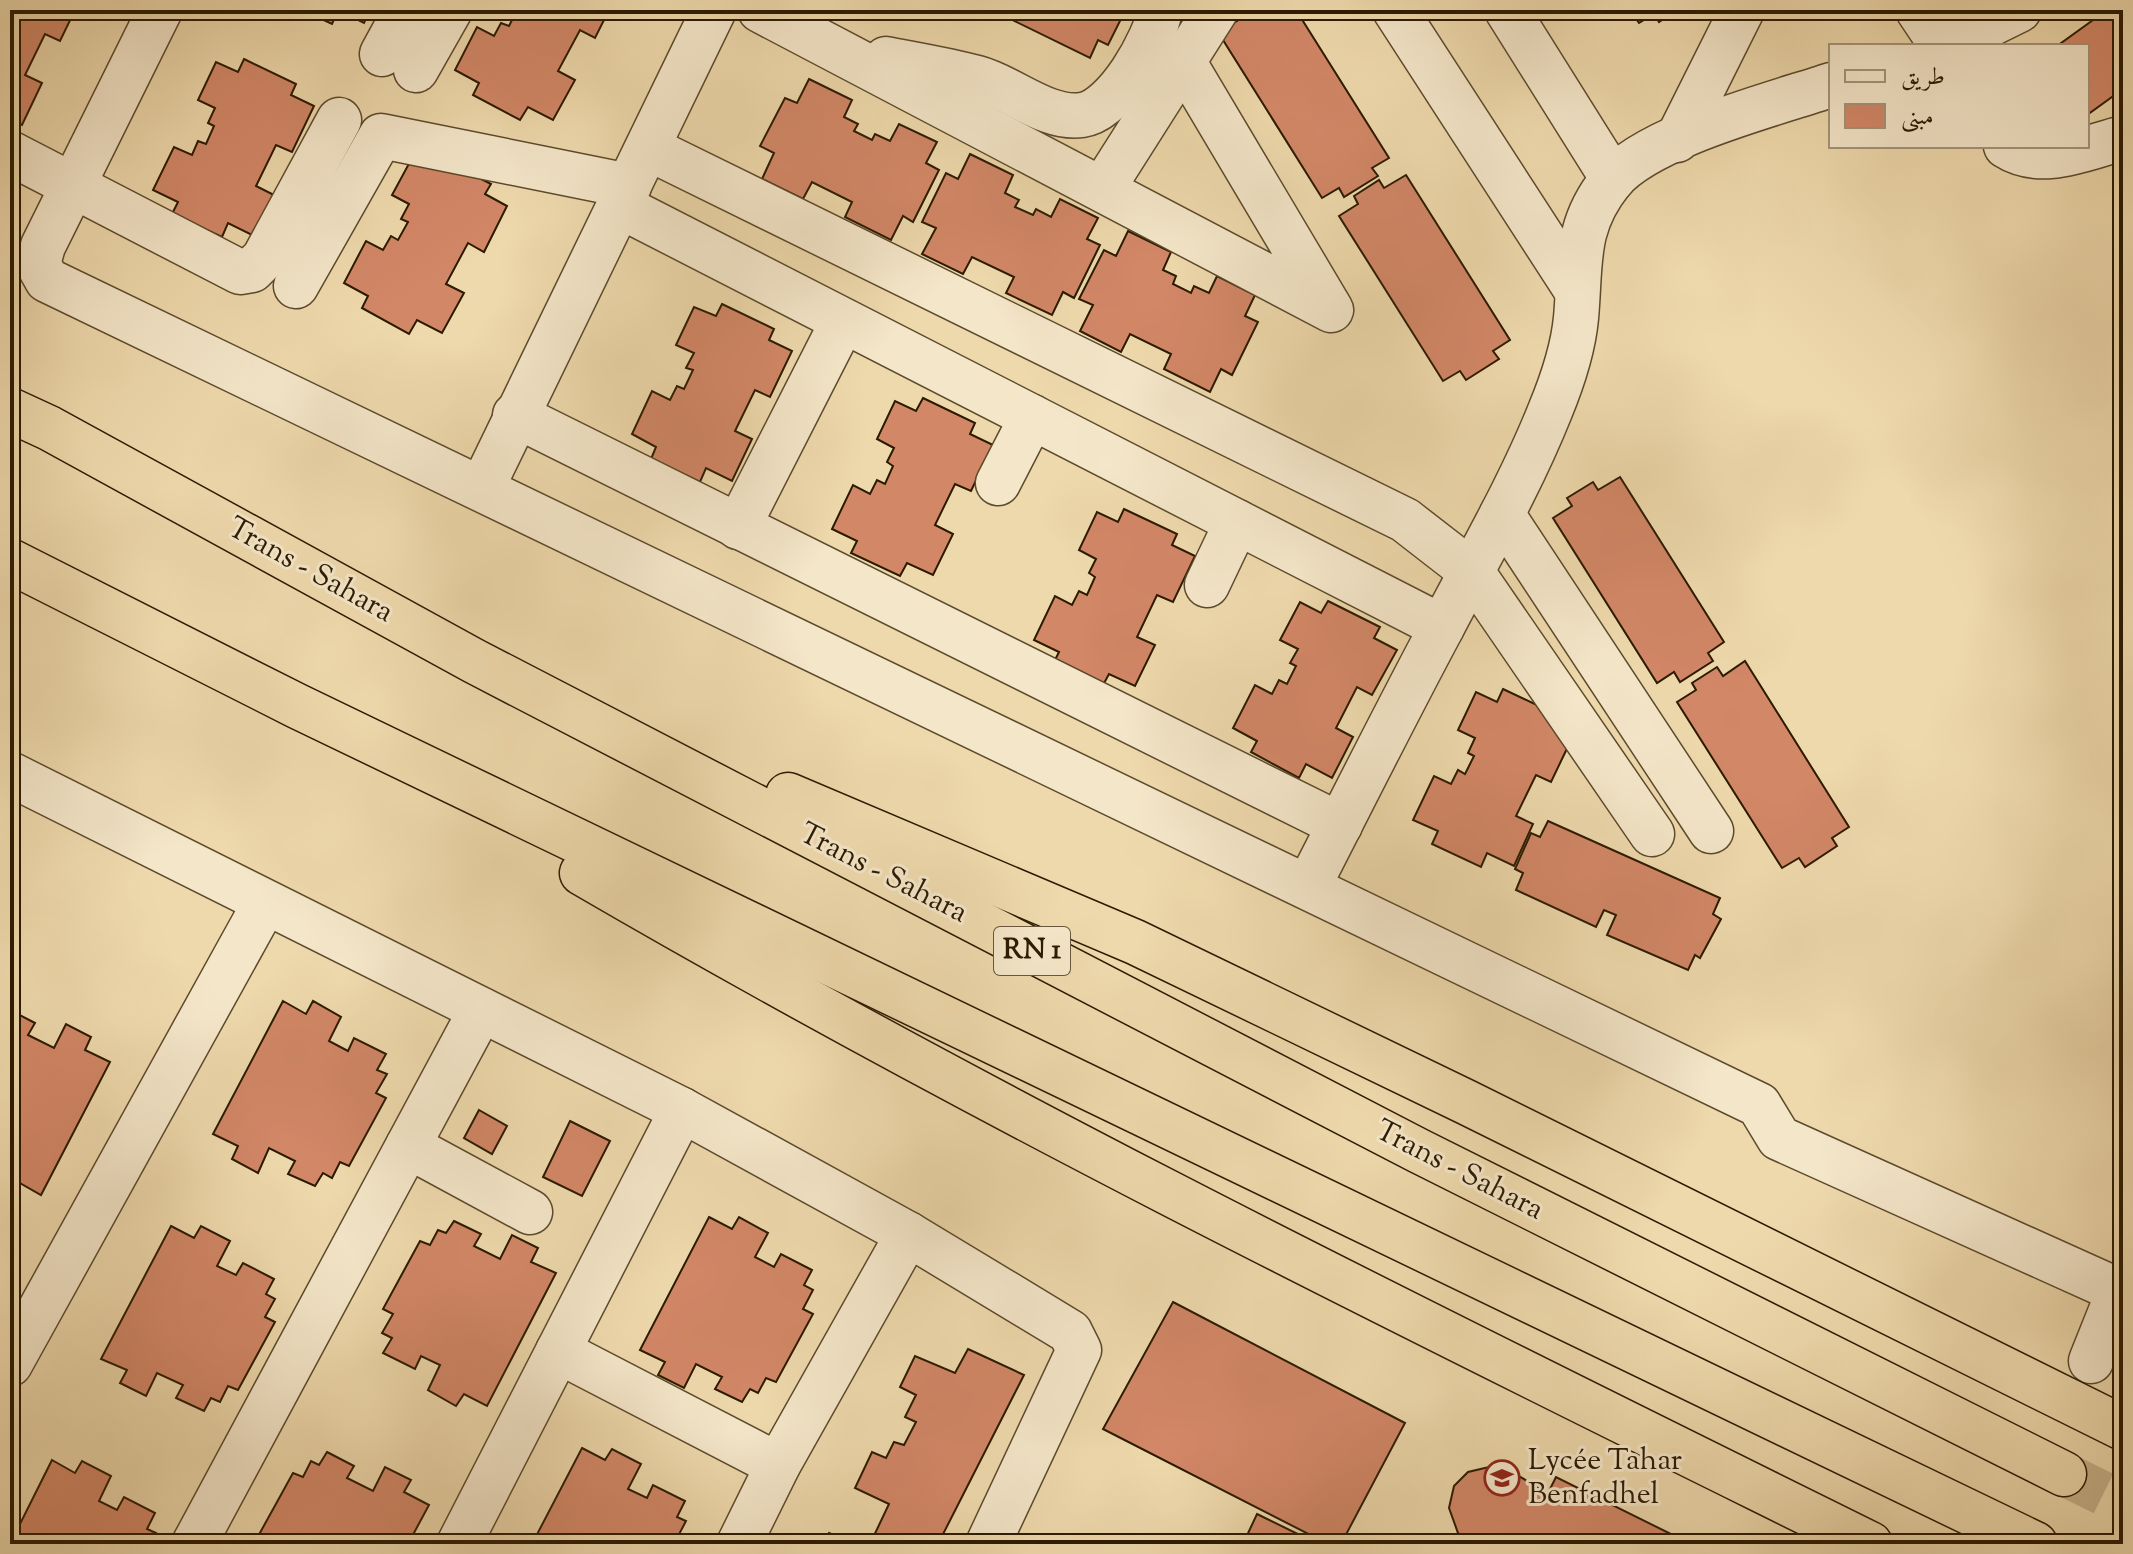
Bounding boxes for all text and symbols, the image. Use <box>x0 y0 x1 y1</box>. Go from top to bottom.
legend <box>1829 44 2089 148</box>
text: طريق <box>1901 61 1945 95</box>
text: مبنى <box>1901 101 1934 135</box>
street label: Trans - Sahara <box>219 508 401 634</box>
street label: Trans - Sahara <box>791 813 975 935</box>
road number: RN 1 <box>994 927 1070 975</box>
street label: Trans - Sahara <box>1367 1110 1551 1232</box>
place label: Lycée Tahar Benfadhel <box>1528 1440 1682 1517</box>
school or university icon: Lycée Tahar Benfadhel <box>1483 1459 1521 1497</box>

